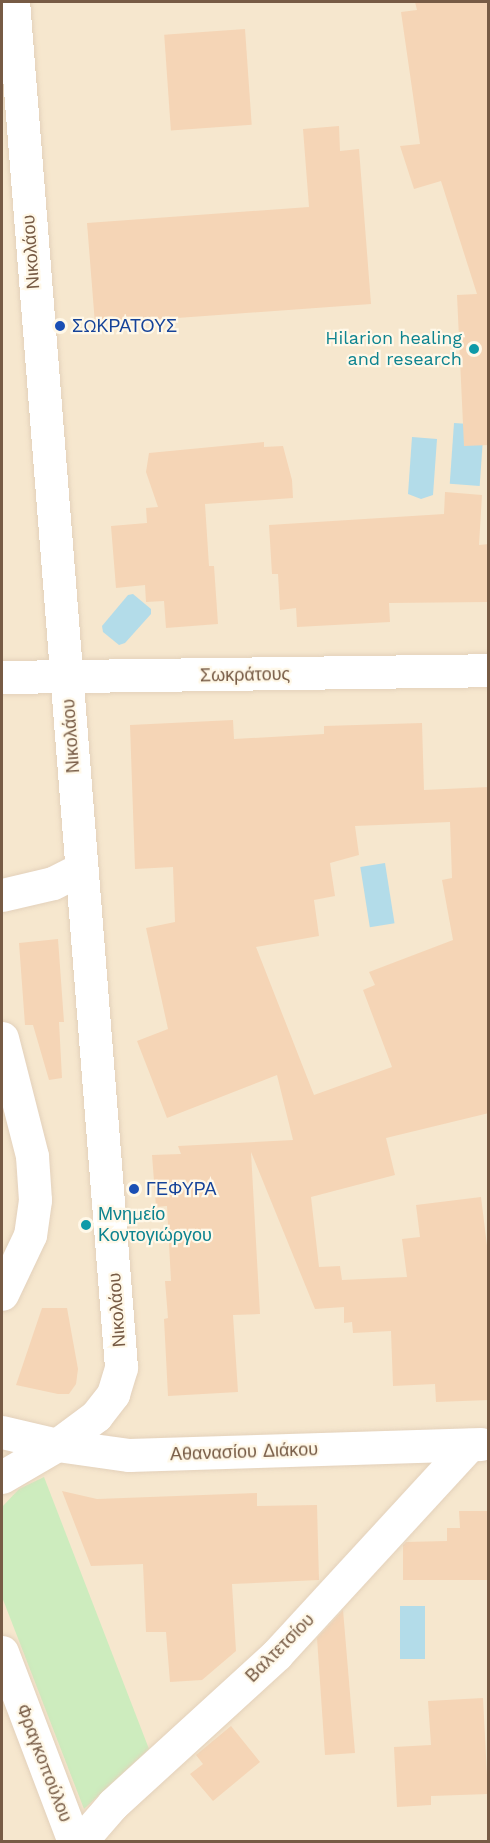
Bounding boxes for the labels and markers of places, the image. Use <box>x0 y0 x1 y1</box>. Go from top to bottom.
place label: ΣΩΚΡΑΤΟΥΣ <box>72 315 177 337</box>
marker: ΣΩΚΡΑΤΟΥΣ <box>53 319 67 333</box>
place label: Hilarion healing and research <box>325 328 462 370</box>
marker: Hilarion healing and research <box>467 342 481 356</box>
place label: ΓΕΦΥΡΑ <box>146 1178 216 1200</box>
marker: ΓΕΦΥΡΑ <box>127 1182 141 1196</box>
place label: Μνημείο Κοντογιώργου <box>98 1204 212 1246</box>
marker: Μνημείο Κοντογιώργου <box>79 1218 93 1232</box>

